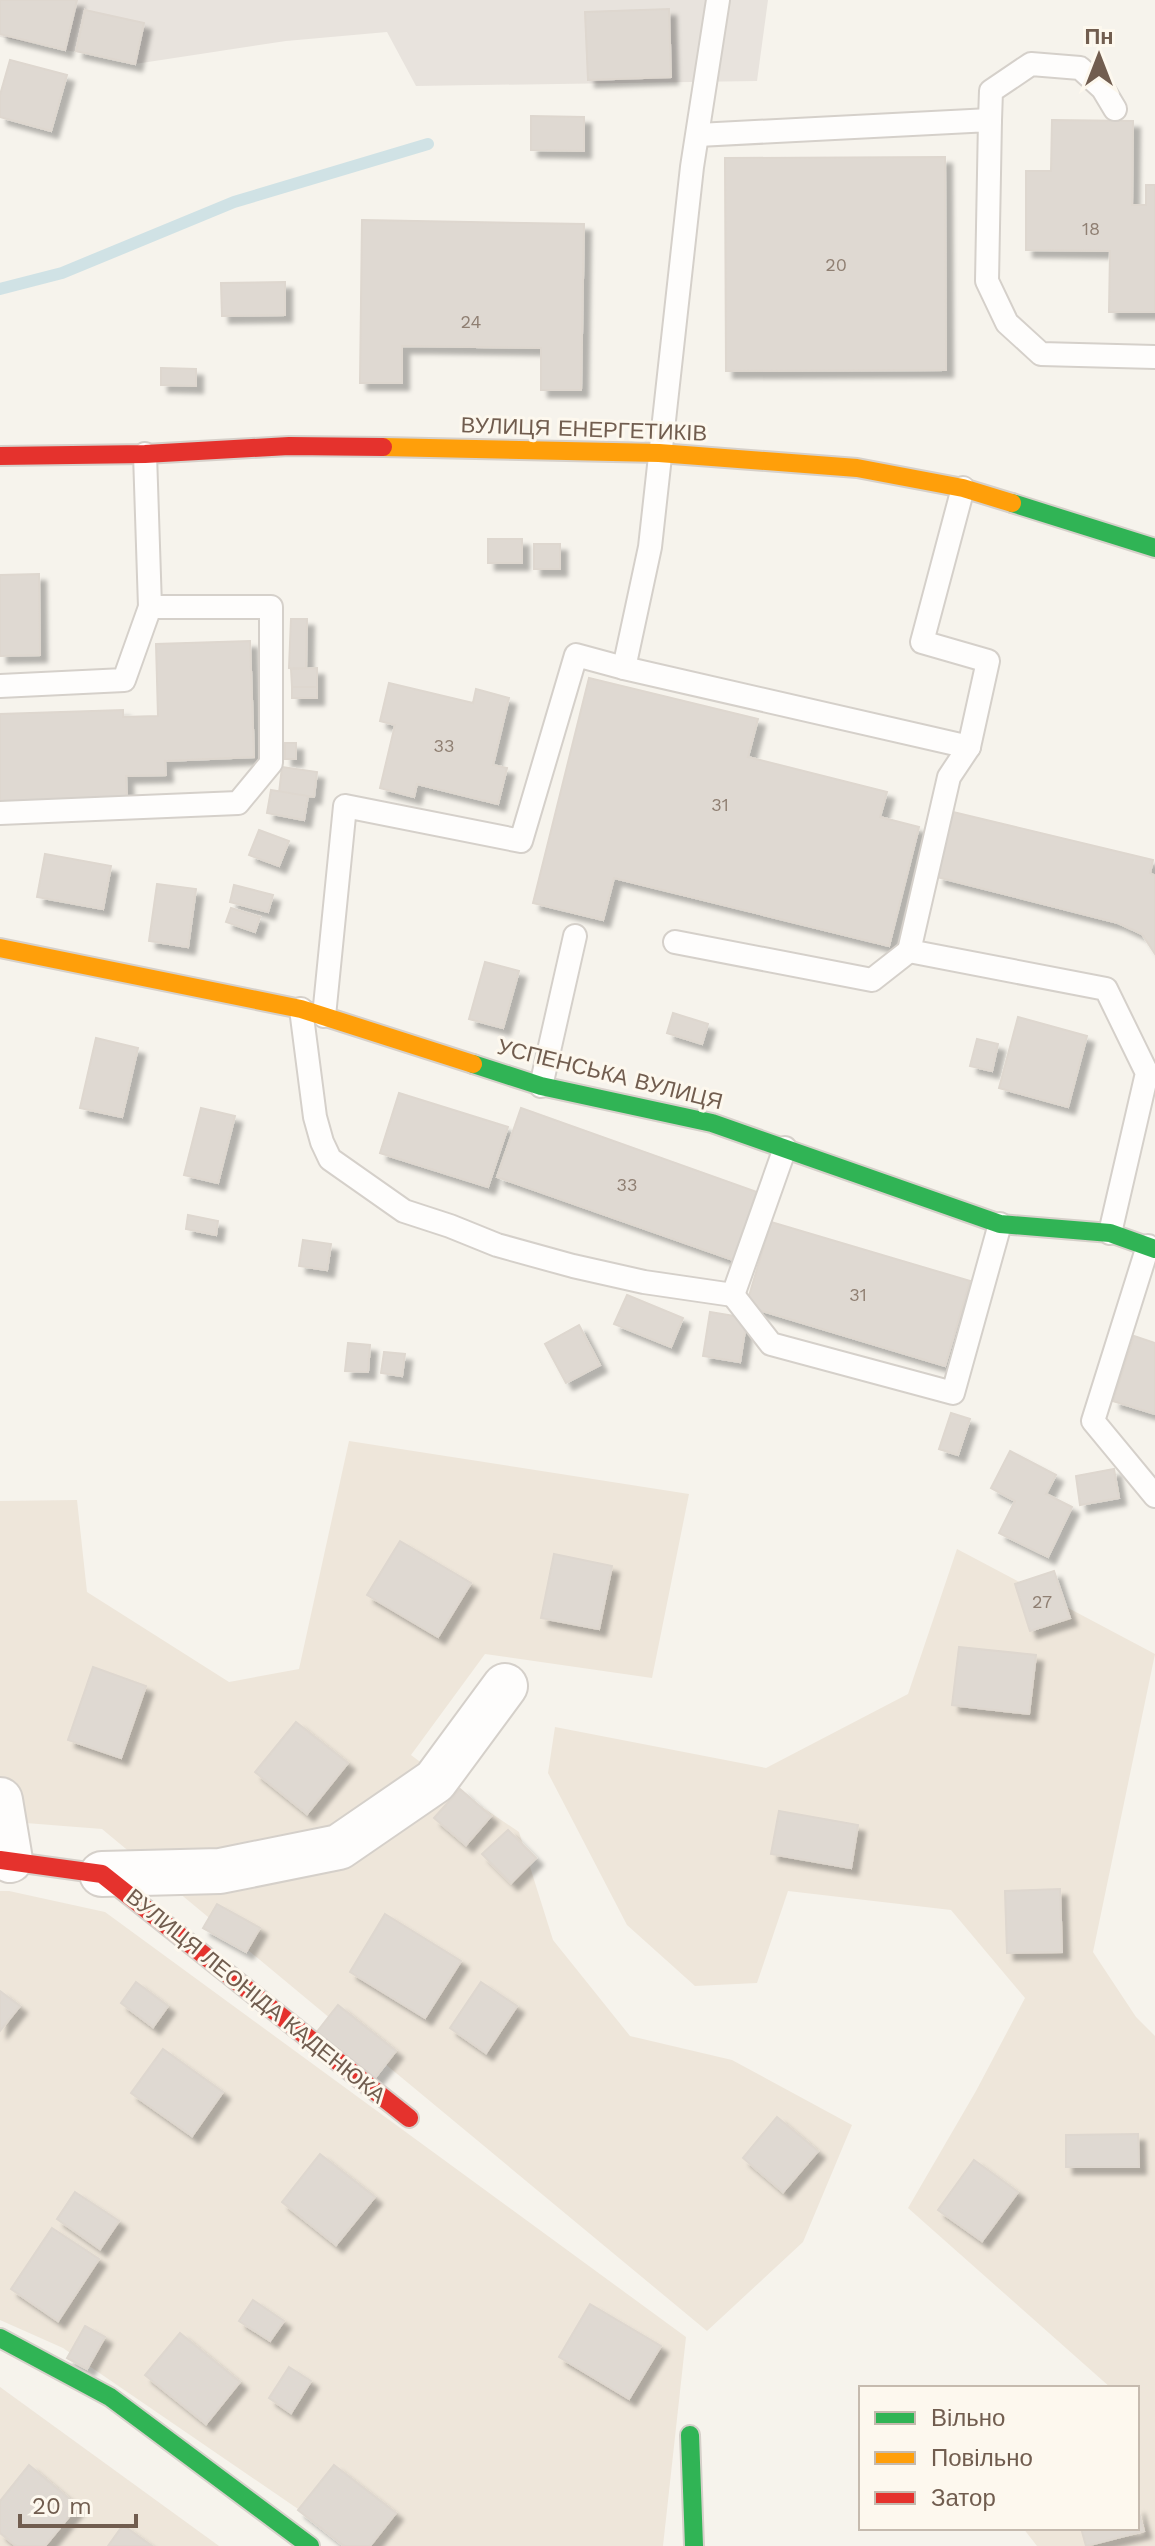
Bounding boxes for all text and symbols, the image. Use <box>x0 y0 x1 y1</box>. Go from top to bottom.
north arrow <box>1059 16 1139 96</box>
text: Пн <box>1084 24 1114 49</box>
house number: 18 <box>1082 218 1100 239</box>
house number: 20 <box>825 254 847 275</box>
house number: 24 <box>461 311 481 332</box>
street label: ВУЛИЦЯ ЕНЕРГЕТИКІВ <box>460 412 708 446</box>
house number: 33 <box>434 735 455 756</box>
house number: 31 <box>711 794 729 815</box>
street label: УСПЕНСЬКА ВУЛИЦЯ <box>495 1034 725 1114</box>
house number: 33 <box>617 1174 638 1195</box>
house number: 31 <box>849 1284 867 1305</box>
house number: 27 <box>1032 1591 1052 1612</box>
street label: ВУЛИЦЯ ЛЕОНІДА КАДЕНЮКА <box>122 1884 391 2108</box>
legend <box>859 2386 1139 2530</box>
text: Вільно <box>931 2404 1005 2432</box>
text: Повільно <box>931 2444 1033 2472</box>
scale bar <box>20 2478 136 2528</box>
text: Затор <box>931 2484 996 2512</box>
text: 20 m <box>32 2492 92 2520</box>

